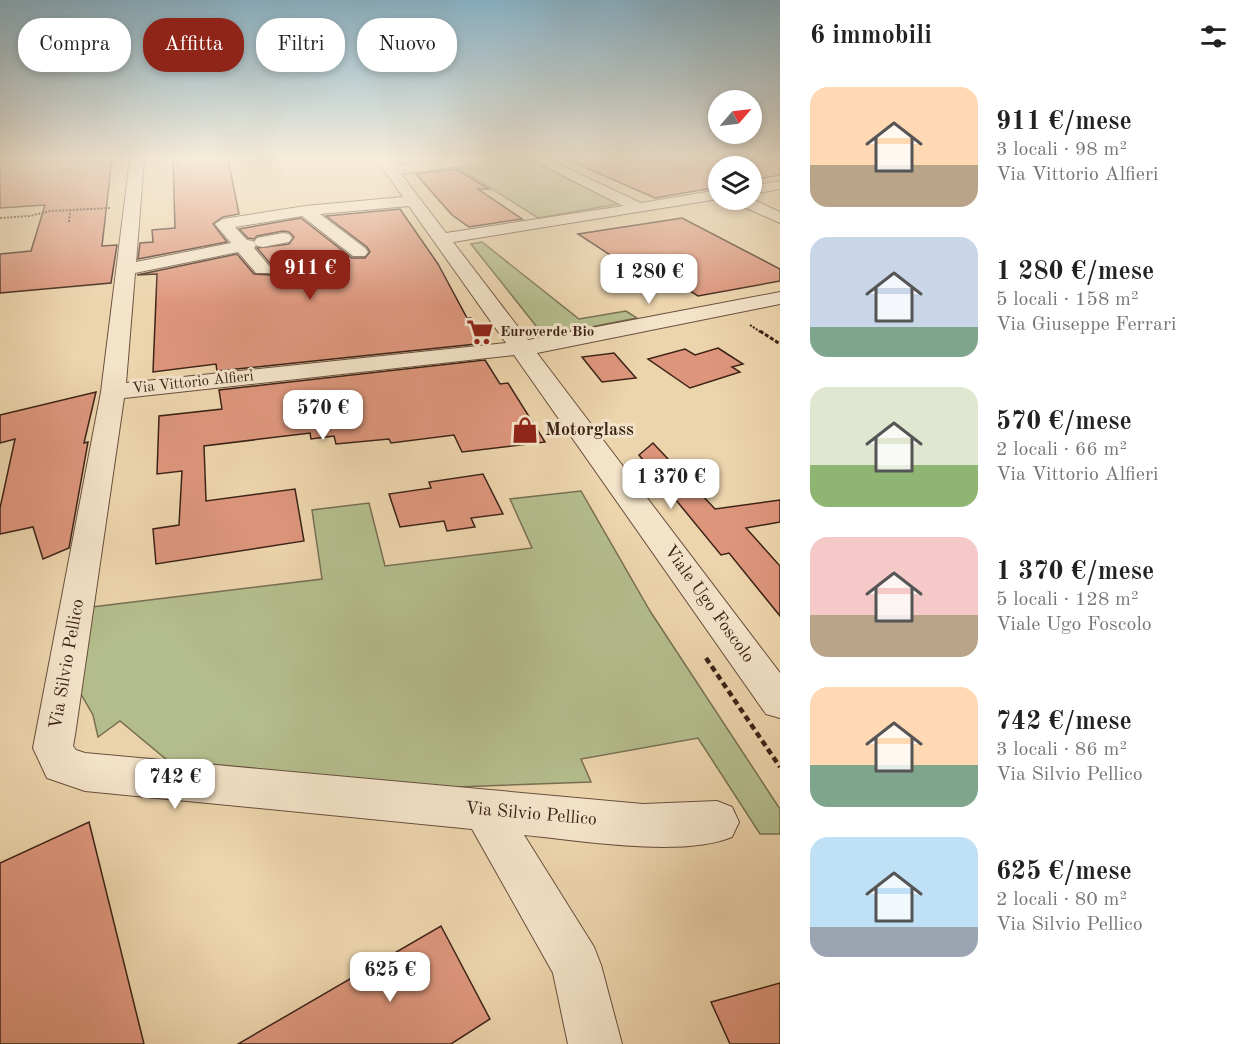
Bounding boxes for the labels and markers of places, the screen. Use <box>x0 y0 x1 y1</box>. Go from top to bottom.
pin: 911 € <box>268 250 352 301</box>
pin: 1 280 € <box>594 254 704 305</box>
supermarket icon: Euroverde Bio <box>465 317 495 347</box>
place label: Euroverde Bio <box>500 325 594 340</box>
pin: 570 € <box>281 390 365 441</box>
shop icon: Motorglass <box>510 415 540 445</box>
place label: Motorglass <box>545 421 634 439</box>
pin: 1 370 € <box>616 459 726 510</box>
pin: 742 € <box>133 759 217 810</box>
pin: 625 € <box>348 952 432 1003</box>

